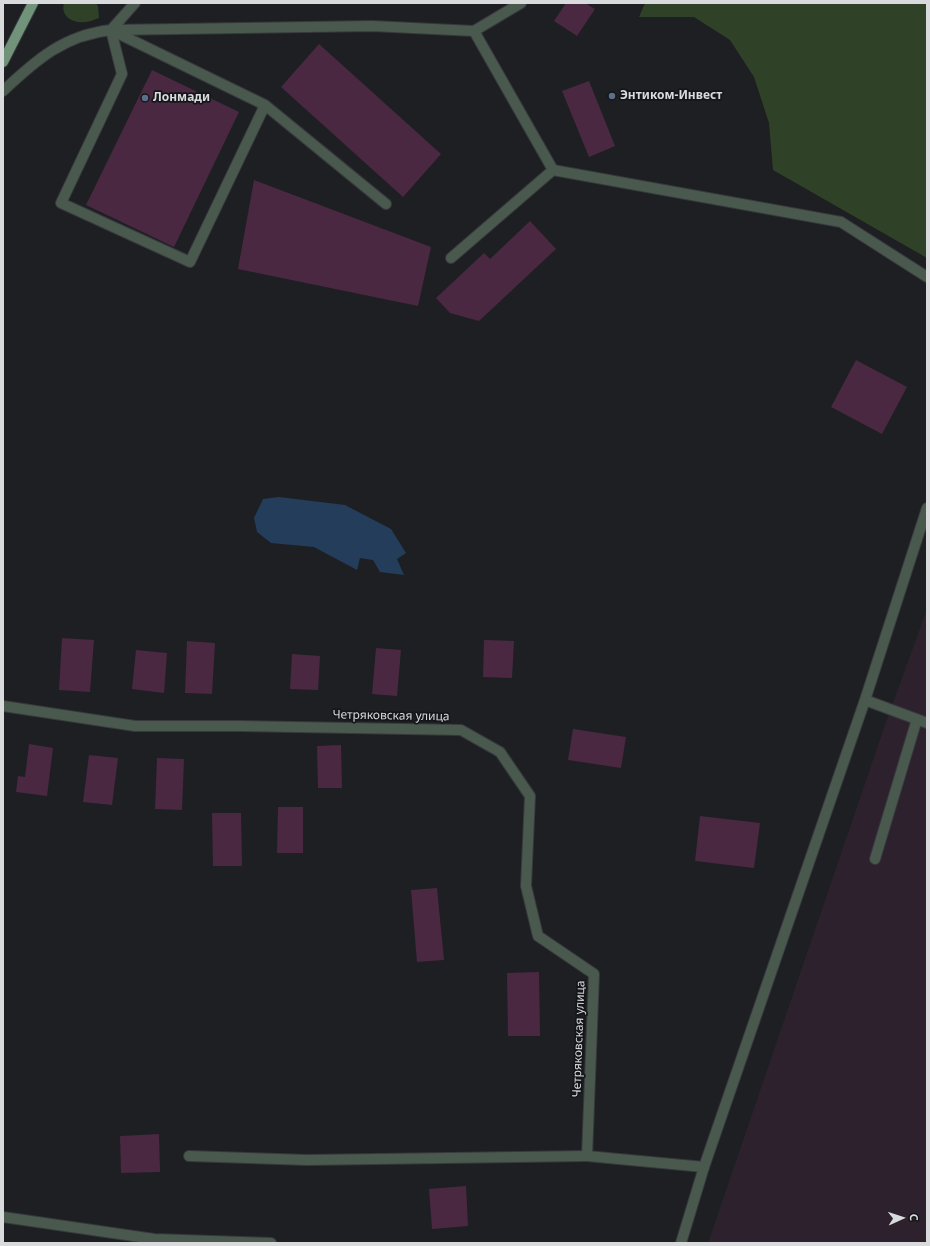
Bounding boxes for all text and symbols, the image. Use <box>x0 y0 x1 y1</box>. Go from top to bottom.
place label: Энтиком-Инвест <box>620 89 722 103</box>
place label: Лонмади <box>153 91 210 105</box>
marker: Энтиком-Инвест <box>607 91 617 101</box>
marker: Лонмади <box>140 93 150 103</box>
street label: Четряковская улица <box>332 708 450 724</box>
street label: Четряковская улица <box>570 980 588 1098</box>
north arrow <box>882 1198 922 1238</box>
text: С <box>907 1213 922 1221</box>

